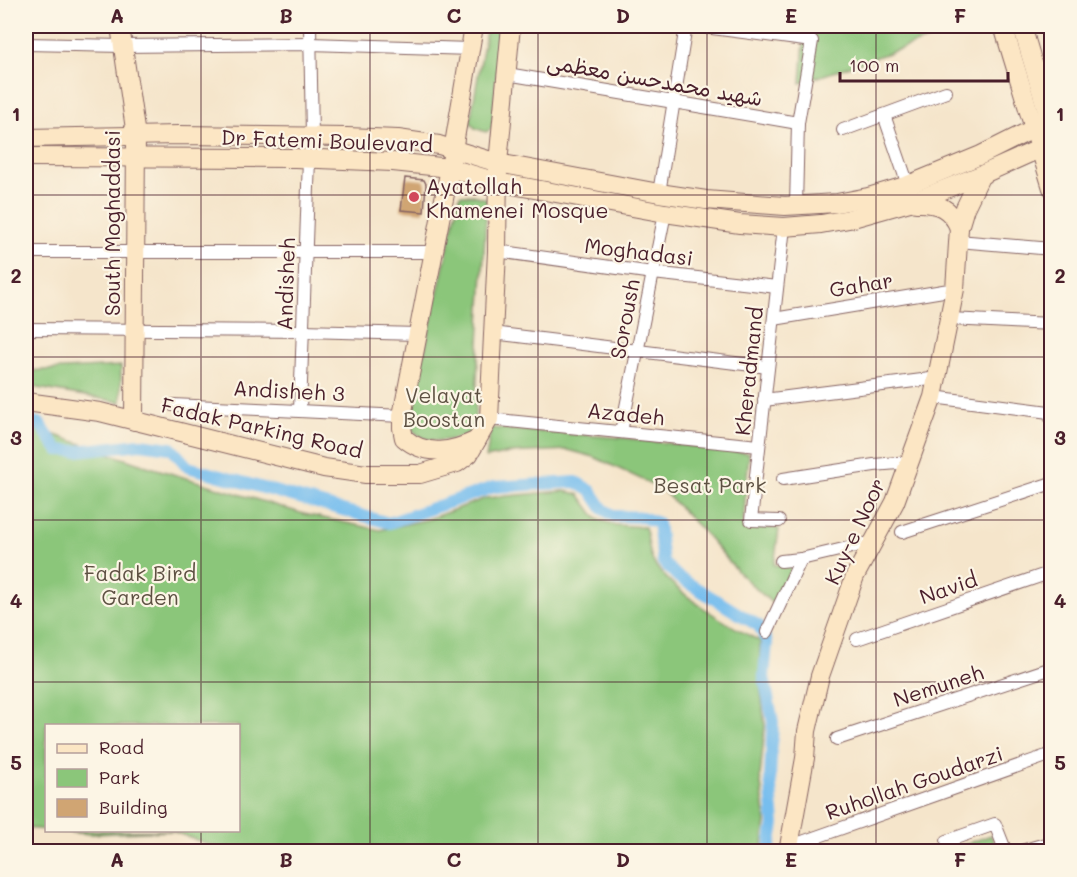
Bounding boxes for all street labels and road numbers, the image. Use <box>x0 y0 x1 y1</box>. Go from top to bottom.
street label: شهید محمدحسن معظمی <box>545 47 765 113</box>
street label: Dr Fatemi Boulevard <box>221 123 433 157</box>
street label: South Moghaddasi <box>98 130 125 316</box>
street label: Moghadasi <box>583 231 695 271</box>
street label: Andisheh <box>270 237 300 331</box>
street label: Gahar <box>827 266 895 302</box>
street label: Soroush <box>603 277 645 361</box>
street label: Kheradmand <box>728 305 768 437</box>
street label: Andisheh 3 <box>232 374 346 406</box>
street label: Fadak Parking Road <box>159 391 365 463</box>
street label: Azadeh <box>586 396 666 430</box>
street label: Kuy-e Noor <box>818 473 890 589</box>
street label: Navid <box>916 565 980 609</box>
street label: Nemuneh <box>890 658 986 712</box>
street label: Ruhollah Goudarzi <box>822 739 1006 825</box>

